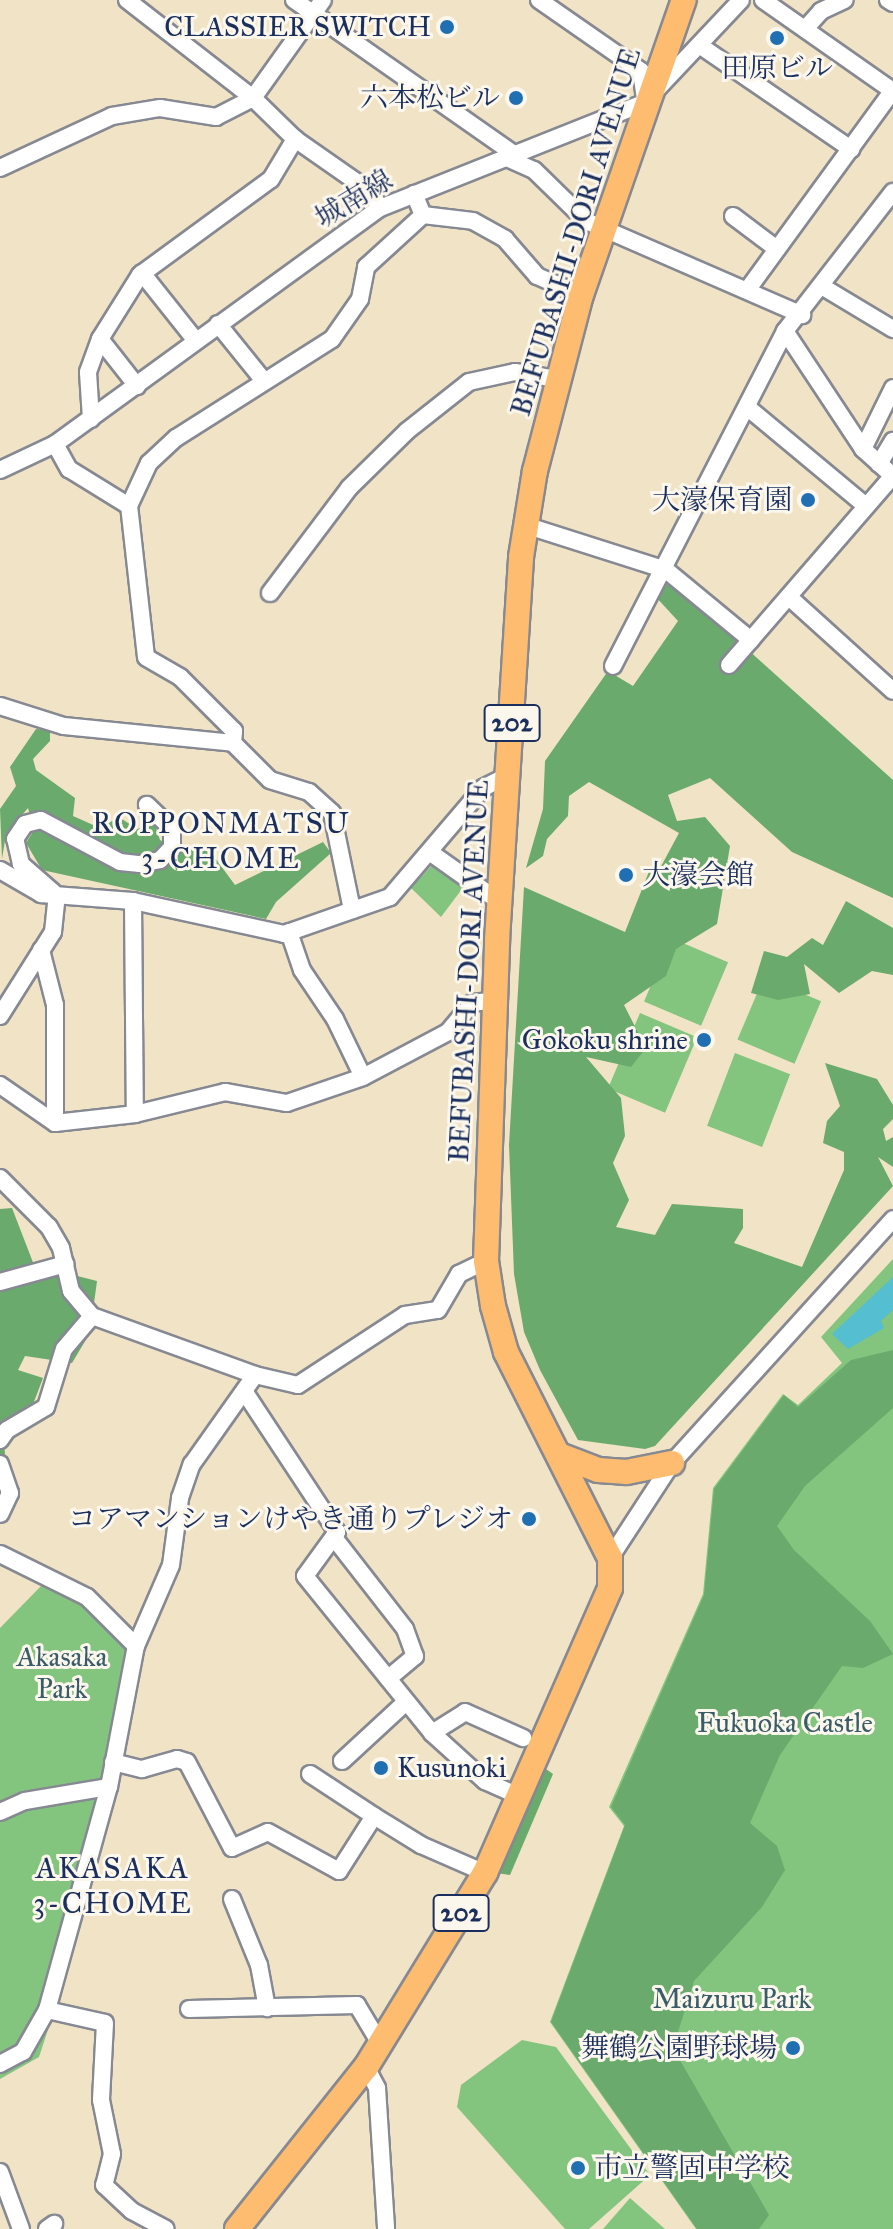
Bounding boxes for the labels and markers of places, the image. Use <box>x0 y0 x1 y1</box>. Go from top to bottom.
place label: CLASSIER SWITCH <box>164 10 431 44</box>
marker: CLASSIER SWITCH <box>438 18 456 36</box>
marker: 田原ビル <box>768 29 786 47</box>
place label: 田原ビル <box>721 51 833 85</box>
place label: 六本松ビル <box>360 81 500 115</box>
marker: 六本松ビル <box>507 89 525 107</box>
place label: 大濠保育園 <box>652 483 792 517</box>
marker: 大濠保育園 <box>799 491 817 509</box>
place label: 大濠会館 <box>642 858 754 892</box>
marker: 大濠会館 <box>617 866 635 884</box>
place label: Gokoku shrine <box>522 1023 688 1057</box>
marker: Gokoku shrine <box>695 1031 713 1049</box>
place label: コアマンションけやき通りプレジオ <box>65 1502 513 1536</box>
marker: コアマンションけやき通りプレジオ <box>520 1510 538 1528</box>
place label: Kusunoki <box>397 1751 506 1785</box>
marker: Kusunoki <box>372 1759 390 1777</box>
place label: 舞鶴公園野球場 <box>581 2031 777 2065</box>
marker: 舞鶴公園野球場 <box>784 2039 802 2057</box>
place label: 市立警固中学校 <box>594 2151 790 2185</box>
marker: 市立警固中学校 <box>569 2159 587 2177</box>

